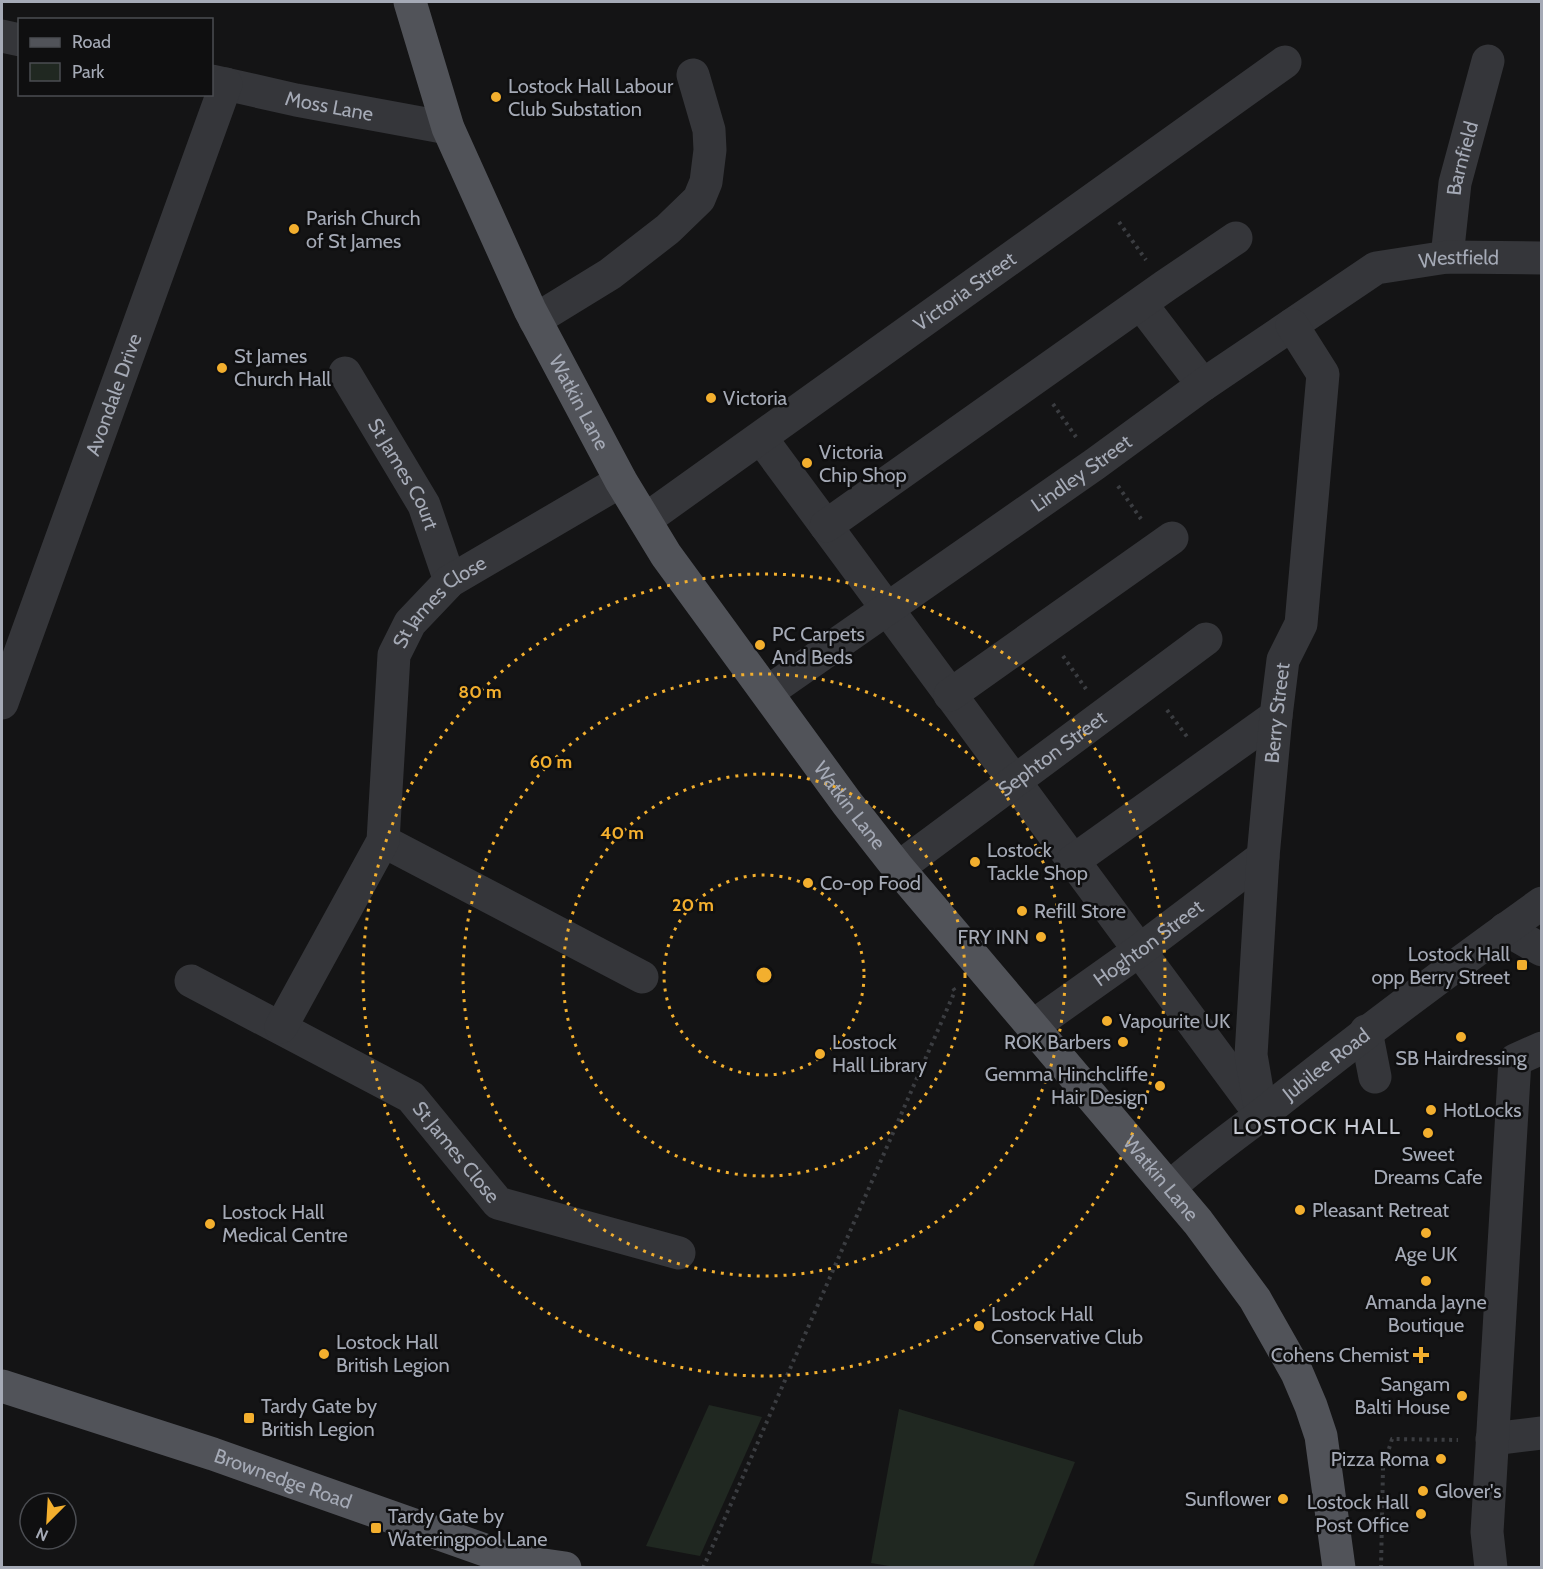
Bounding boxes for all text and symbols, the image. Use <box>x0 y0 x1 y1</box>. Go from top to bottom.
legend <box>18 18 213 96</box>
text: Road <box>72 31 111 53</box>
text: Park <box>72 61 105 83</box>
place label: Lostock Hall Labour Club Substation <box>508 74 674 121</box>
street label: Moss Lane <box>283 86 375 126</box>
marker: Lostock Hall Labour Club Substation <box>489 90 503 104</box>
street label: Barnfield <box>1442 119 1483 197</box>
place label: Parish Church of St James <box>306 206 421 253</box>
marker: Parish Church of St James <box>287 222 301 236</box>
street label: Westfield <box>1417 245 1499 273</box>
street label: Victoria Street <box>909 246 1021 336</box>
street label: Avondale Drive <box>80 330 147 459</box>
place label: St James Church Hall <box>234 344 331 391</box>
street label: Watkin Lane <box>544 351 614 454</box>
marker: St James Church Hall <box>215 361 229 375</box>
place label: Victoria <box>723 386 788 410</box>
marker: Victoria <box>704 391 718 405</box>
street label: St James Court <box>363 414 444 533</box>
street label: Lindley Street <box>1026 429 1136 517</box>
place label: Victoria Chip Shop <box>819 440 907 487</box>
marker: Victoria Chip Shop <box>800 456 814 470</box>
street label: St James Close <box>387 551 490 652</box>
place label: PC Carpets And Beds <box>772 622 865 669</box>
marker: PC Carpets And Beds <box>753 638 767 652</box>
street label: Berry Street <box>1260 661 1295 764</box>
text: 80 m <box>458 681 502 703</box>
street label: Sephton Street <box>993 705 1111 801</box>
text: 60 m <box>530 751 572 773</box>
street label: Watkin Lane <box>809 757 891 854</box>
text: 40 m <box>600 822 644 844</box>
place label: Lostock Tackle Shop <box>987 838 1088 885</box>
marker: Lostock Tackle Shop <box>968 855 982 869</box>
place label: Co-op Food <box>820 871 921 895</box>
marker: Co-op Food <box>801 876 815 890</box>
text: 20 m <box>672 894 714 916</box>
street label: Hoghton Street <box>1089 894 1208 991</box>
place label: Refill Store <box>1034 899 1126 923</box>
marker: Refill Store <box>1015 904 1029 918</box>
place label: FRY INN <box>958 925 1029 949</box>
marker: FRY INN <box>1034 930 1048 944</box>
place label: Lostock Hall opp Berry Street <box>1371 942 1510 989</box>
marker: Lostock Hall opp Berry Street <box>1515 958 1529 972</box>
centre of rings <box>754 965 774 985</box>
place label: Vapourite UK <box>1119 1009 1231 1033</box>
marker: Vapourite UK <box>1100 1014 1114 1028</box>
street label: Jubilee Road <box>1277 1023 1374 1106</box>
place label: Lostock Hall Library <box>832 1030 927 1077</box>
place label: ROK Barbers <box>1004 1030 1111 1054</box>
marker: SB Hairdressing <box>1454 1030 1468 1044</box>
marker: ROK Barbers <box>1116 1035 1130 1049</box>
place label: SB Hairdressing <box>1395 1046 1528 1070</box>
marker: Lostock Hall Library <box>813 1047 827 1061</box>
place label: Gemma Hinchcliffe Hair Design <box>985 1062 1148 1109</box>
marker: Gemma Hinchcliffe Hair Design <box>1153 1079 1167 1093</box>
street label: St James Close <box>408 1096 505 1208</box>
place label: HotLocks <box>1443 1098 1521 1122</box>
marker: HotLocks <box>1424 1103 1438 1117</box>
district label: LOSTOCK HALL <box>1233 1113 1401 1140</box>
marker: Sweet Dreams Cafe <box>1421 1126 1435 1140</box>
street label: Watkin Lane <box>1118 1131 1204 1226</box>
place label: Sweet Dreams Cafe <box>1373 1142 1483 1189</box>
place label: Pleasant Retreat <box>1312 1198 1449 1222</box>
place label: Lostock Hall Medical Centre <box>222 1200 348 1247</box>
marker: Pleasant Retreat <box>1293 1203 1307 1217</box>
marker: Lostock Hall Medical Centre <box>203 1217 217 1231</box>
marker: Age UK <box>1419 1226 1433 1240</box>
place label: Age UK <box>1395 1242 1458 1266</box>
marker: Amanda Jayne Boutique <box>1419 1274 1433 1288</box>
place label: Amanda Jayne Boutique <box>1365 1290 1487 1337</box>
place label: Lostock Hall Conservative Club <box>991 1302 1143 1349</box>
marker: Lostock Hall Conservative Club <box>972 1319 986 1333</box>
place label: Lostock Hall British Legion <box>336 1330 450 1377</box>
place label: Cohens Chemist <box>1271 1343 1409 1367</box>
marker: Lostock Hall British Legion <box>317 1347 331 1361</box>
marker: Cohens Chemist <box>1414 1348 1428 1362</box>
place label: Sangam Balti House <box>1355 1372 1450 1419</box>
marker: Sangam Balti House <box>1455 1389 1469 1403</box>
place label: Tardy Gate by British Legion <box>261 1394 377 1441</box>
marker: Tardy Gate by British Legion <box>242 1411 256 1425</box>
street label: Brownedge Road <box>211 1443 355 1514</box>
place label: Pizza Roma <box>1331 1447 1429 1471</box>
marker: Pizza Roma <box>1434 1452 1448 1466</box>
place label: Glover's <box>1435 1479 1501 1503</box>
marker: Glover's <box>1416 1484 1430 1498</box>
place label: Sunflower <box>1185 1487 1272 1511</box>
place label: Lostock Hall Post Office <box>1307 1490 1409 1537</box>
north arrow <box>18 1491 78 1551</box>
marker: Sunflower <box>1276 1492 1290 1506</box>
place label: Tardy Gate by Wateringpool Lane <box>388 1504 548 1551</box>
marker: Lostock Hall Post Office <box>1414 1507 1428 1521</box>
marker: Tardy Gate by Wateringpool Lane <box>369 1521 383 1535</box>
text: N <box>33 1523 51 1545</box>

